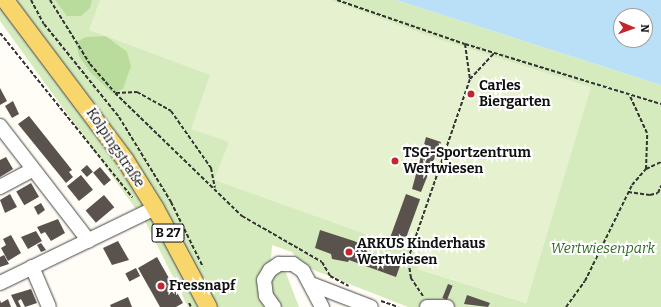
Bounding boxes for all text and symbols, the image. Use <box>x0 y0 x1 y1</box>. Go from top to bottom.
north arrow <box>613 8 653 48</box>
text: N <box>638 24 651 33</box>
place label: Carles Biergarten <box>479 78 551 110</box>
marker: Carles Biergarten <box>466 89 476 99</box>
street label: Kolpingstraße <box>82 105 148 191</box>
place label: TSG-Sportzentrum Wertwiesen <box>403 145 531 178</box>
marker: TSG-Sportzentrum Wertwiesen <box>390 156 400 166</box>
road number: B 27 <box>151 222 185 244</box>
place label: ARKUS Kinderhaus Wertwiesen <box>357 236 485 268</box>
park label: Wertwiesenpark <box>551 241 655 257</box>
marker: ARKUS Kinderhaus Wertwiesen <box>344 247 354 257</box>
place label: Fressnapf <box>169 278 235 294</box>
marker: Fressnapf <box>156 281 166 291</box>

